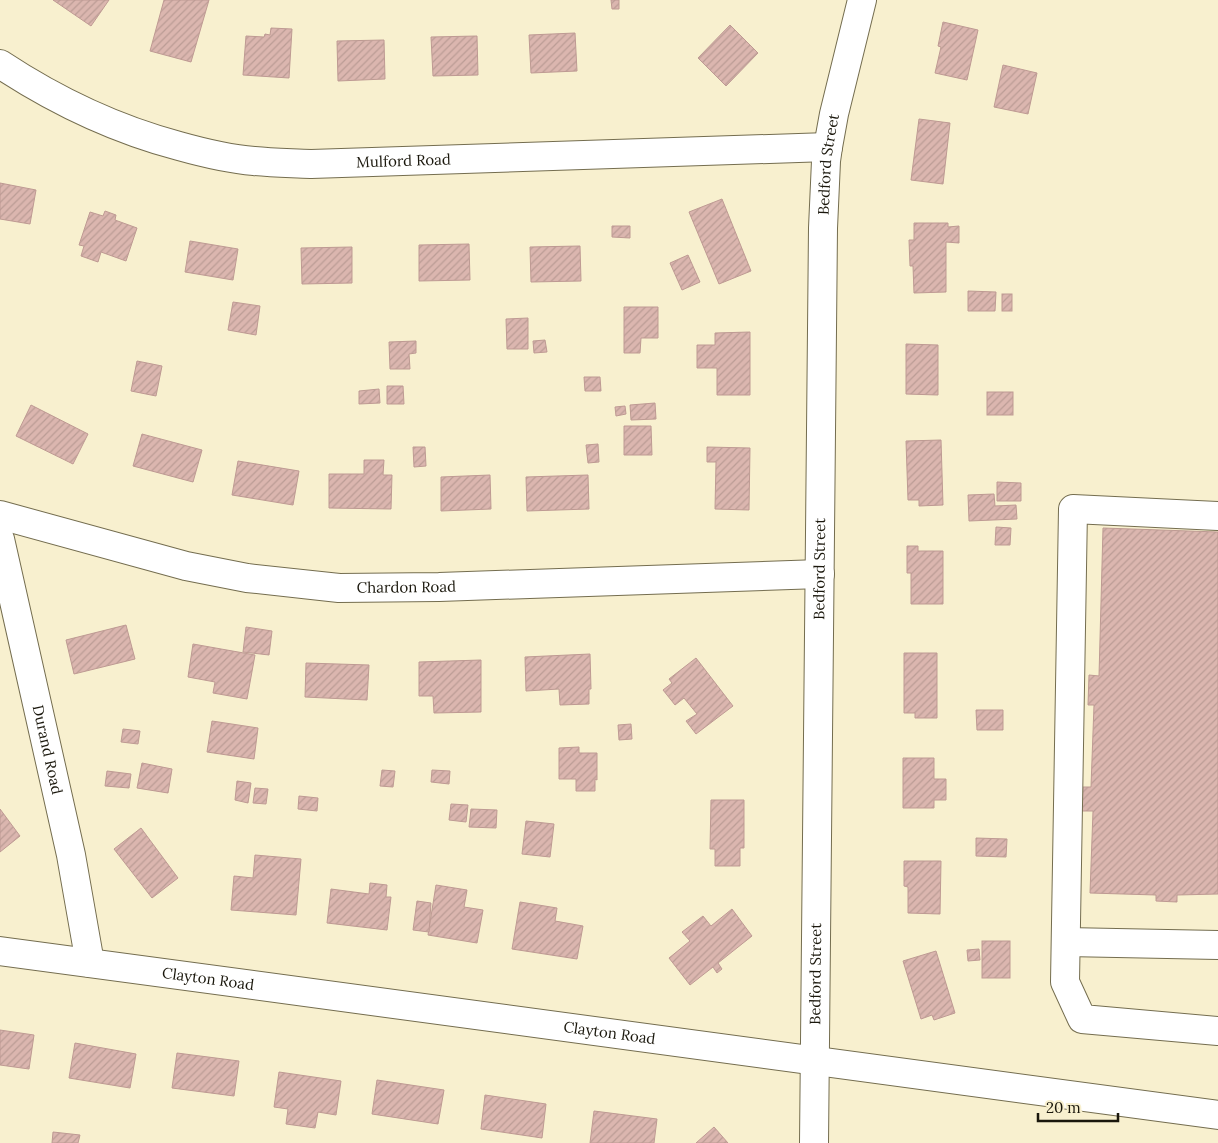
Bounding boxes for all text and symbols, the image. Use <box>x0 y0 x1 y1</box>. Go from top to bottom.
street label: Bedford Street <box>814 112 843 215</box>
street label: Mulford Road <box>356 149 451 172</box>
street label: Bedford Street <box>809 518 829 620</box>
street label: Chardon Road <box>357 576 456 597</box>
street label: Durand Road <box>29 703 67 796</box>
street label: Bedford Street <box>805 923 825 1025</box>
street label: Clayton Road <box>161 963 255 994</box>
street label: Clayton Road <box>562 1017 657 1048</box>
scale bar <box>1038 1090 1118 1122</box>
text: 20 m <box>1046 1098 1081 1117</box>

